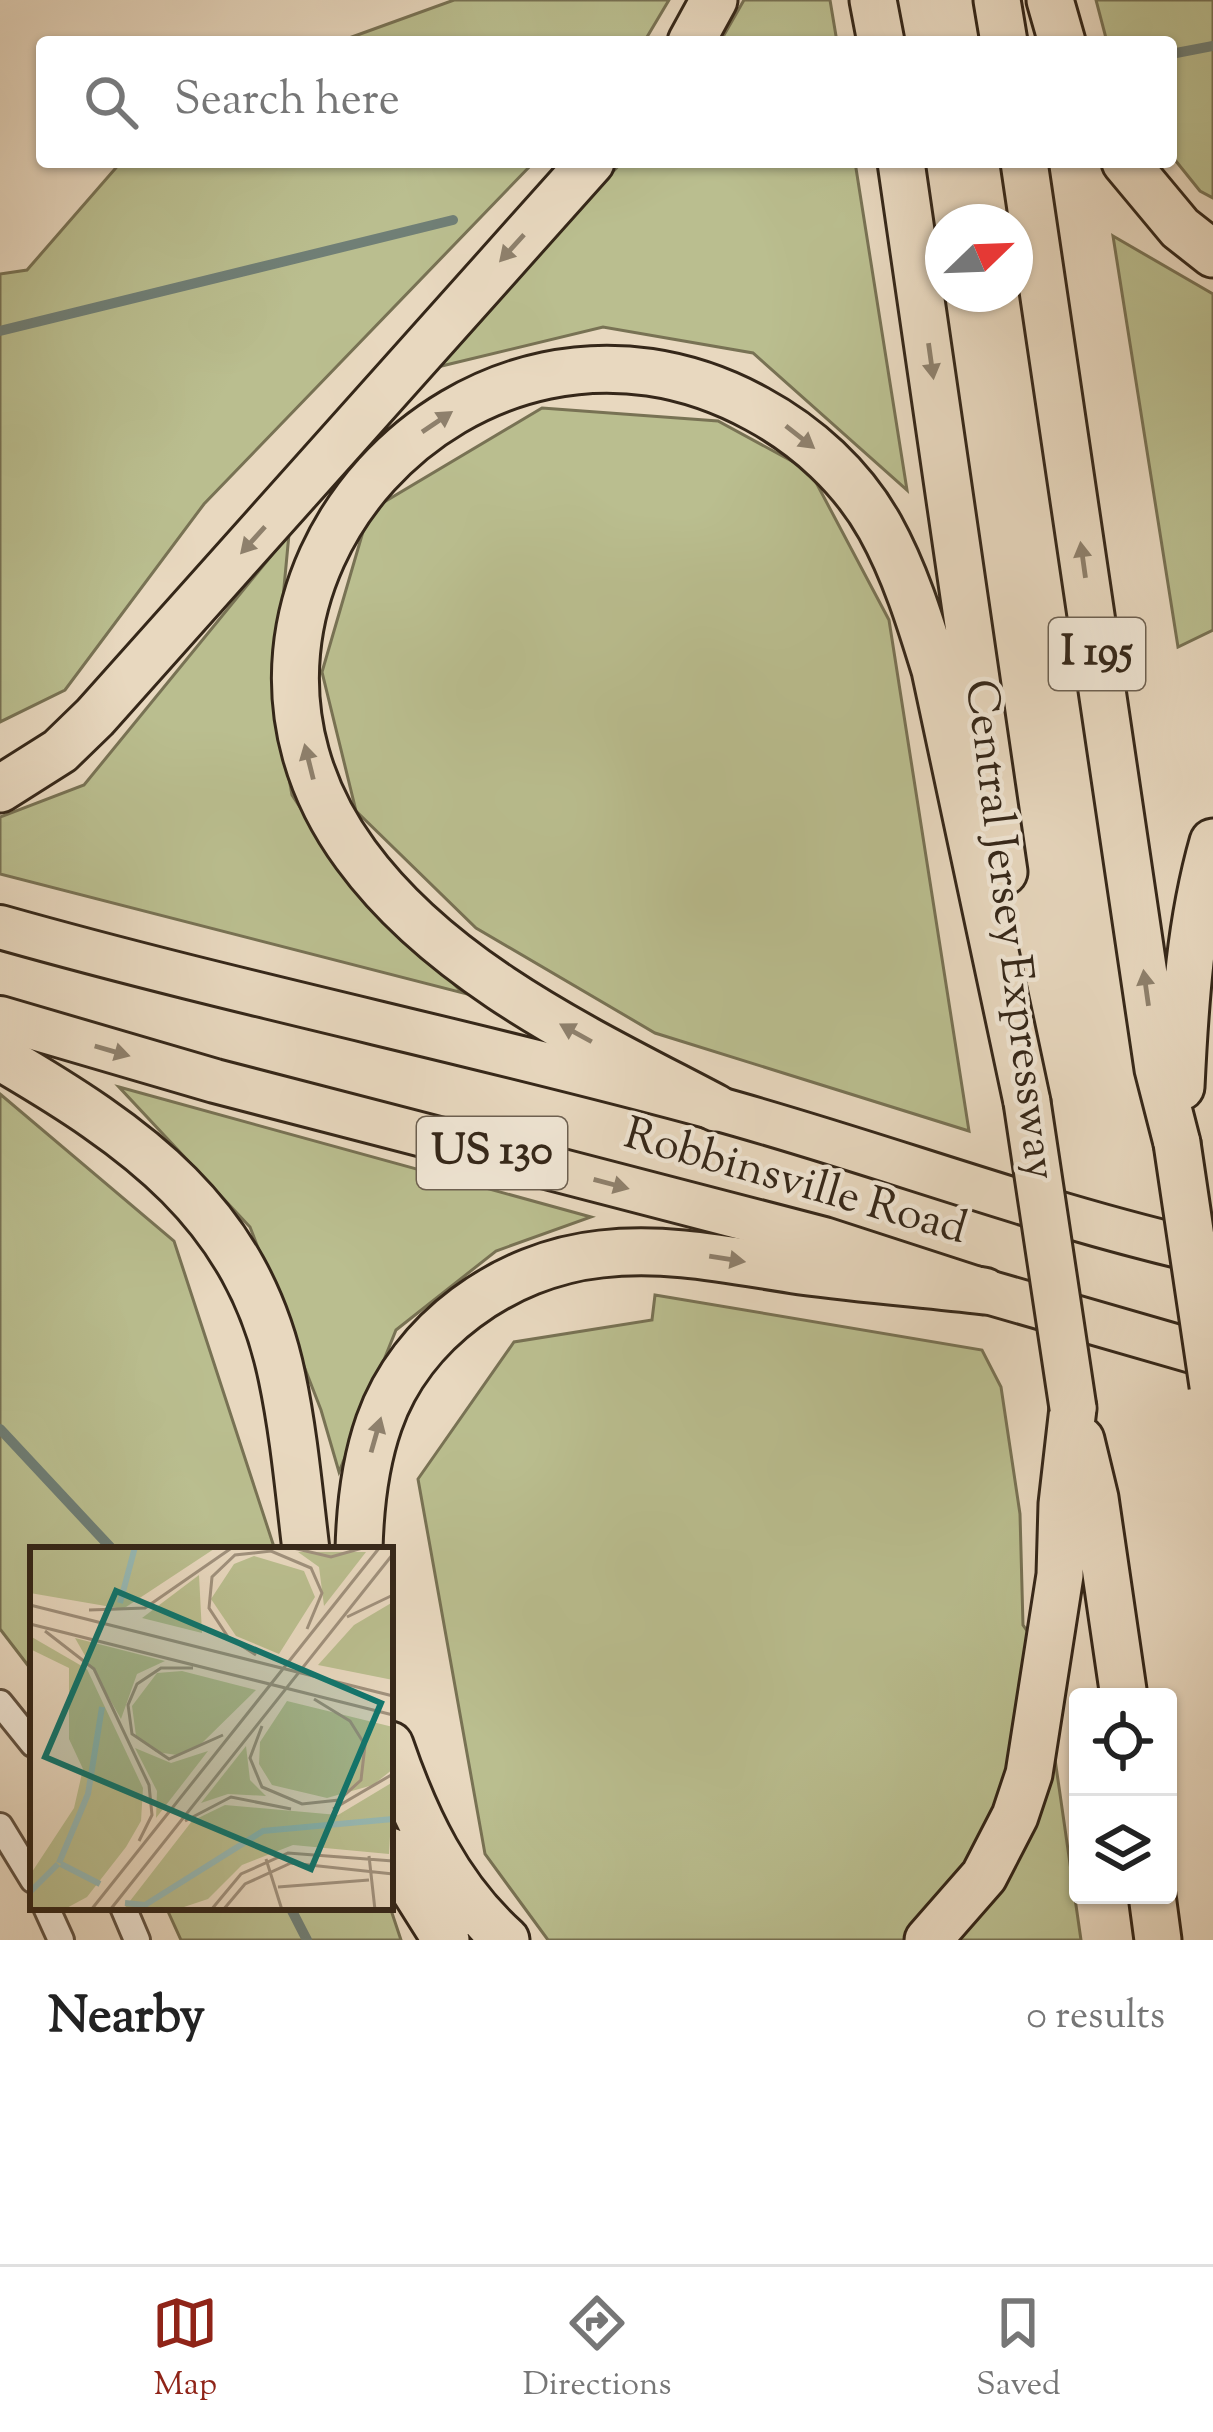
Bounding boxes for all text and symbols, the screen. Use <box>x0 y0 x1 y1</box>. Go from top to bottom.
search box <box>36 36 1177 168</box>
icon: search <box>78 69 144 135</box>
text: Search here <box>174 70 400 135</box>
north arrow <box>925 204 1033 312</box>
one-way arrow <box>499 234 526 263</box>
one-way arrow <box>922 343 941 380</box>
one-way arrow <box>420 411 453 433</box>
one-way arrow <box>785 424 816 449</box>
one-way arrow <box>240 525 267 554</box>
one-way arrow <box>1073 541 1092 579</box>
road number: I 195 <box>1049 618 1145 690</box>
street label: Central Jersey Expressway <box>945 676 1071 1184</box>
one-way arrow <box>298 744 317 781</box>
one-way arrow <box>1136 969 1155 1006</box>
one-way arrow <box>559 1023 593 1044</box>
one-way arrow <box>94 1042 131 1061</box>
street label: Robbinsville Road <box>616 1104 974 1264</box>
road number: US 130 <box>417 1117 567 1189</box>
one-way arrow <box>592 1175 629 1194</box>
one-way arrow <box>709 1250 746 1269</box>
one-way arrow <box>368 1416 387 1453</box>
inset map <box>30 1547 393 1910</box>
map controls <box>1069 1688 1177 1904</box>
button: locate <box>1069 1688 1177 1796</box>
button: layers <box>1069 1796 1177 1904</box>
text: Nearby <box>48 1982 205 2055</box>
text: 0 results <box>1026 1990 1165 2046</box>
tab: Map <box>152 2290 218 2410</box>
tab: Directions <box>523 2290 672 2410</box>
tab: Saved <box>976 2290 1061 2410</box>

